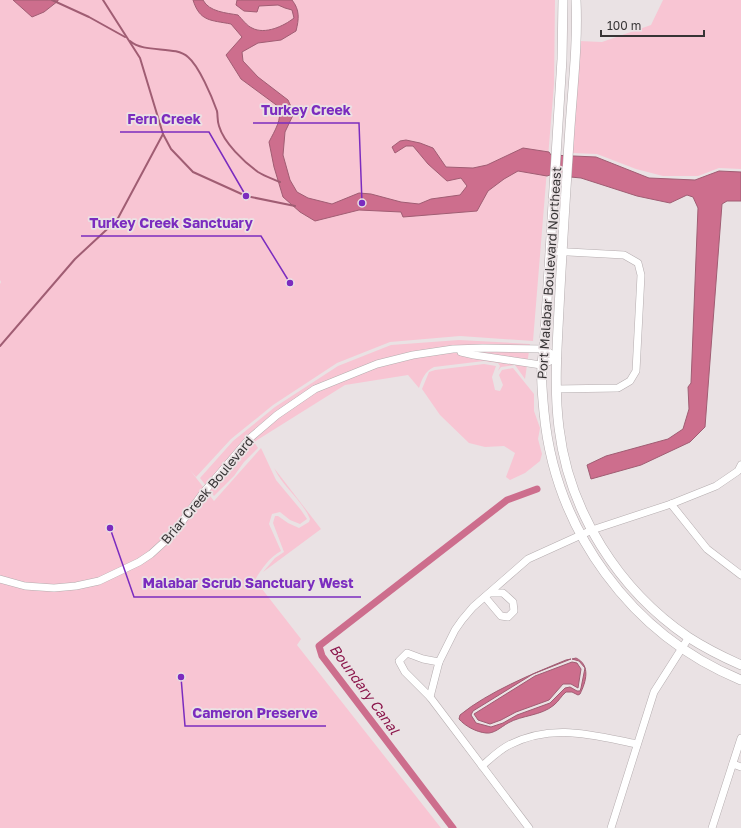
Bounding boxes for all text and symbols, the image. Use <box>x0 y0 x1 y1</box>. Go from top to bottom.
scale bar <box>601 12 704 38</box>
text: 100 m <box>607 18 641 33</box>
callout: Turkey Creek <box>253 97 359 123</box>
text: Turkey Creek <box>261 101 351 118</box>
callout: Fern Creek <box>120 106 209 132</box>
text: Fern Creek <box>127 110 201 127</box>
street label: Port Malabar Boulevard Northeast <box>534 166 564 380</box>
callout: Turkey Creek Sanctuary <box>81 210 261 236</box>
text: Turkey Creek Sanctuary <box>89 214 253 231</box>
street label: Briar Creek Boulevard <box>157 433 257 547</box>
callout: Malabar Scrub Sanctuary West <box>134 571 361 597</box>
text: Malabar Scrub Sanctuary West <box>142 574 354 591</box>
water label: Boundary Canal <box>327 641 404 738</box>
callout: Cameron Preserve <box>185 700 326 726</box>
text: Cameron Preserve <box>192 704 318 721</box>

